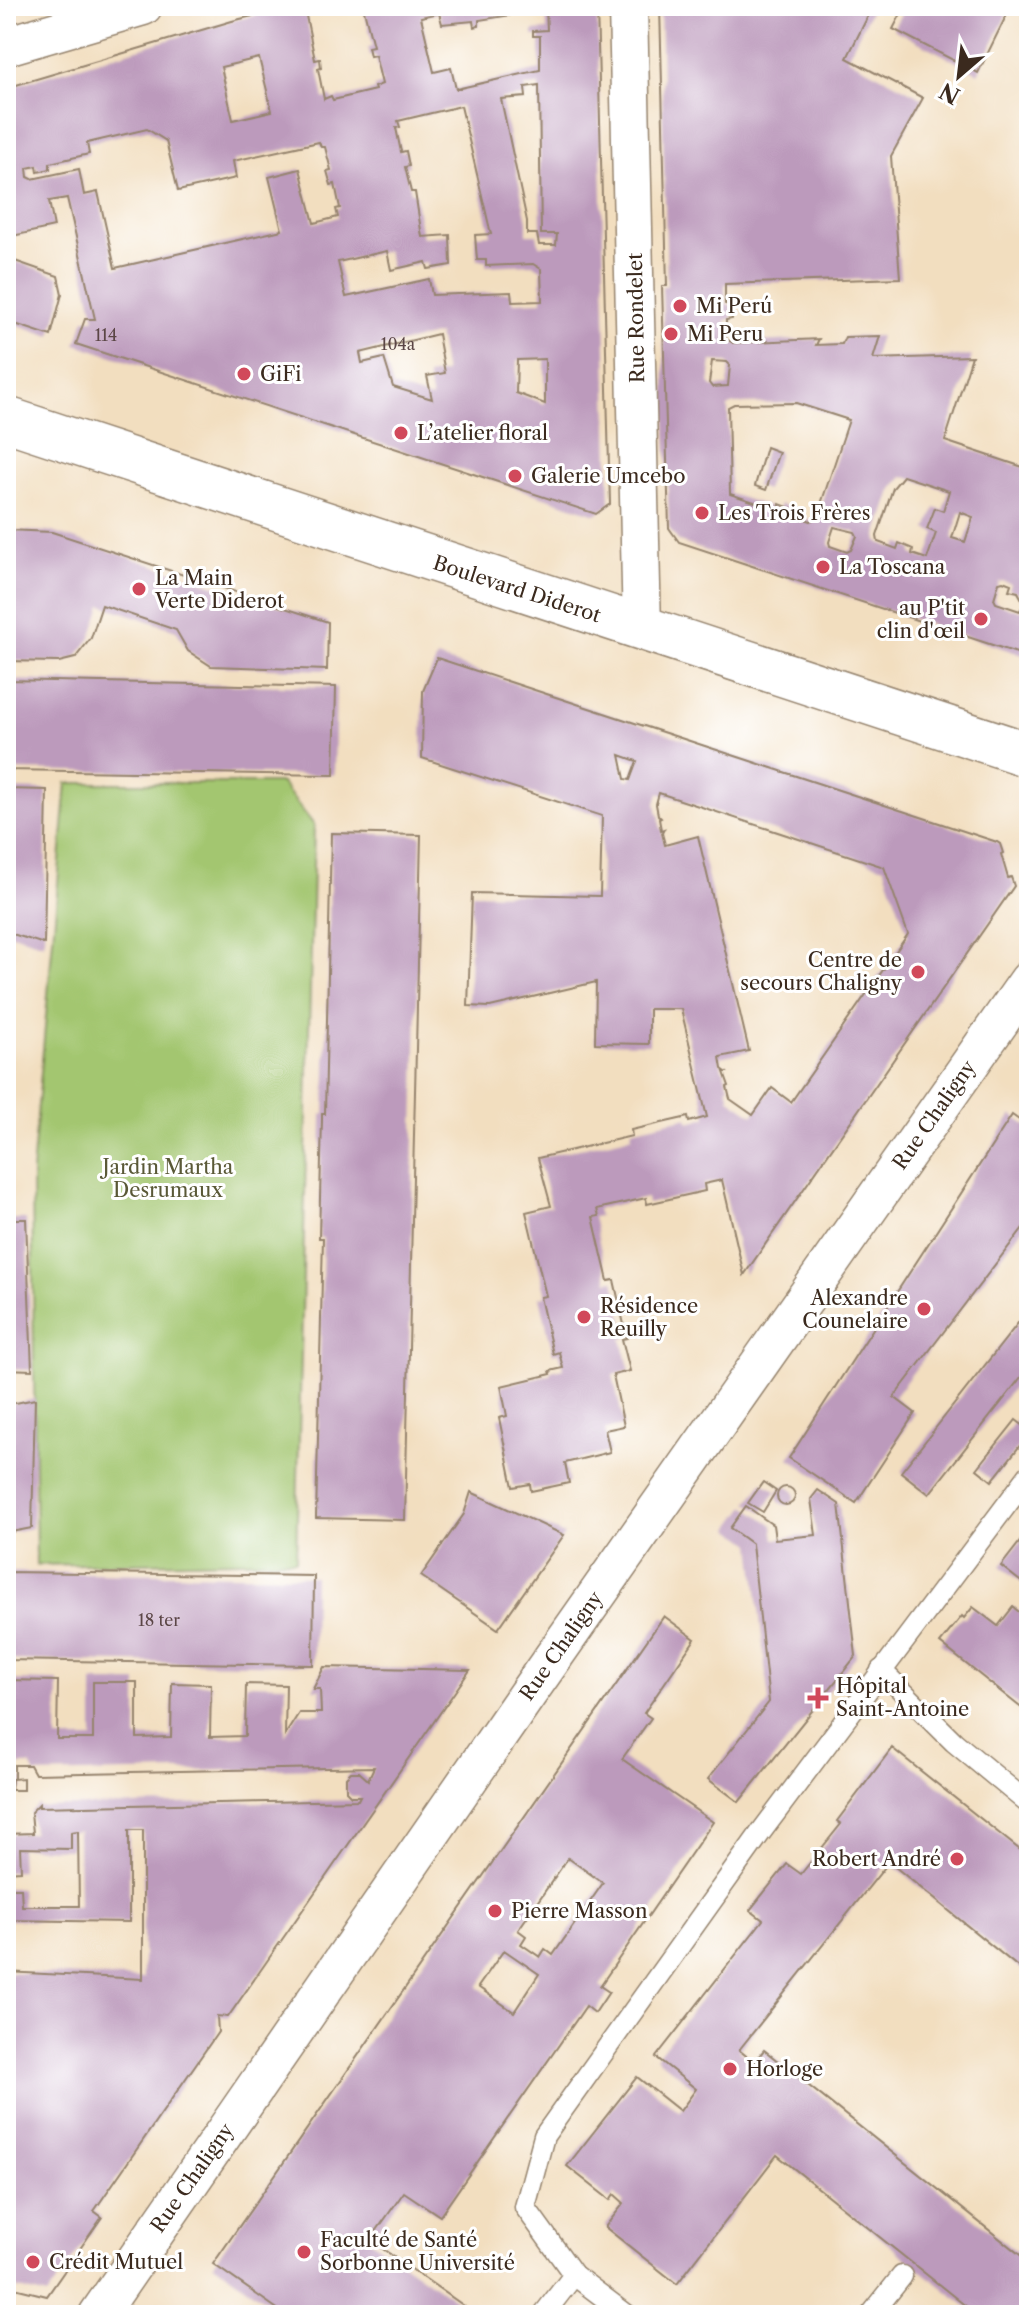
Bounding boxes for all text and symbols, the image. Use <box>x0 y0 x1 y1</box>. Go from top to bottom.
north arrow <box>919 36 999 116</box>
text: N <box>935 77 965 110</box>
street label: Rue Rondelet <box>623 253 649 383</box>
place label: Mi Perú <box>696 294 772 318</box>
marker: Mi Perú <box>671 297 689 315</box>
place label: Mi Peru <box>687 322 763 346</box>
house number: 114 <box>95 325 117 345</box>
marker: Mi Peru <box>662 325 680 343</box>
house number: 104a <box>381 334 416 354</box>
place label: GiFi <box>260 362 301 386</box>
marker: GiFi <box>235 365 253 383</box>
place label: L’atelier floral <box>417 421 548 445</box>
marker: L’atelier floral <box>392 424 410 442</box>
place label: Galerie Umcebo <box>531 464 685 488</box>
marker: Galerie Umcebo <box>506 467 524 485</box>
place label: Les Trois Frères <box>718 501 871 525</box>
marker: Les Trois Frères <box>693 504 711 522</box>
street label: Boulevard Diderot <box>430 551 604 627</box>
place label: La Toscana <box>839 555 946 579</box>
marker: La Toscana <box>814 558 832 576</box>
place label: La Main Verte Diderot <box>154 566 284 613</box>
marker: La Main Verte Diderot <box>130 580 148 598</box>
place label: au P'tit clin d'œil <box>877 596 965 643</box>
marker: au P'tit clin d'œil <box>972 610 990 628</box>
place label: Centre de secours Chaligny <box>740 948 903 995</box>
marker: Centre de secours Chaligny <box>909 963 927 981</box>
street label: Rue Chaligny <box>888 1055 981 1174</box>
park label: Jardin Martha Desrumaux <box>100 1155 234 1202</box>
place label: Alexandre Counelaire <box>802 1286 908 1333</box>
place label: Résidence Reuilly <box>600 1294 698 1341</box>
marker: Alexandre Counelaire <box>915 1300 933 1318</box>
marker: Résidence Reuilly <box>575 1308 593 1326</box>
street label: Rue Chaligny <box>515 1586 608 1705</box>
house number: 18 ter <box>138 1610 180 1630</box>
place label: Hôpital Saint-Antoine <box>836 1674 969 1721</box>
marker: Hôpital Saint-Antoine <box>807 1687 829 1709</box>
place label: Robert André <box>812 1847 941 1871</box>
marker: Robert André <box>948 1850 966 1868</box>
place label: Pierre Masson <box>511 1899 648 1923</box>
marker: Pierre Masson <box>486 1902 504 1920</box>
place label: Horloge <box>746 2057 823 2081</box>
marker: Horloge <box>721 2060 739 2078</box>
street label: Rue Chaligny <box>146 2118 239 2237</box>
place label: Faculté de Santé Sorbonne Université <box>320 2228 515 2275</box>
marker: Faculté de Santé Sorbonne Université <box>295 2243 313 2261</box>
place label: Crédit Mutuel <box>49 2250 183 2274</box>
marker: Crédit Mutuel <box>24 2253 42 2271</box>

